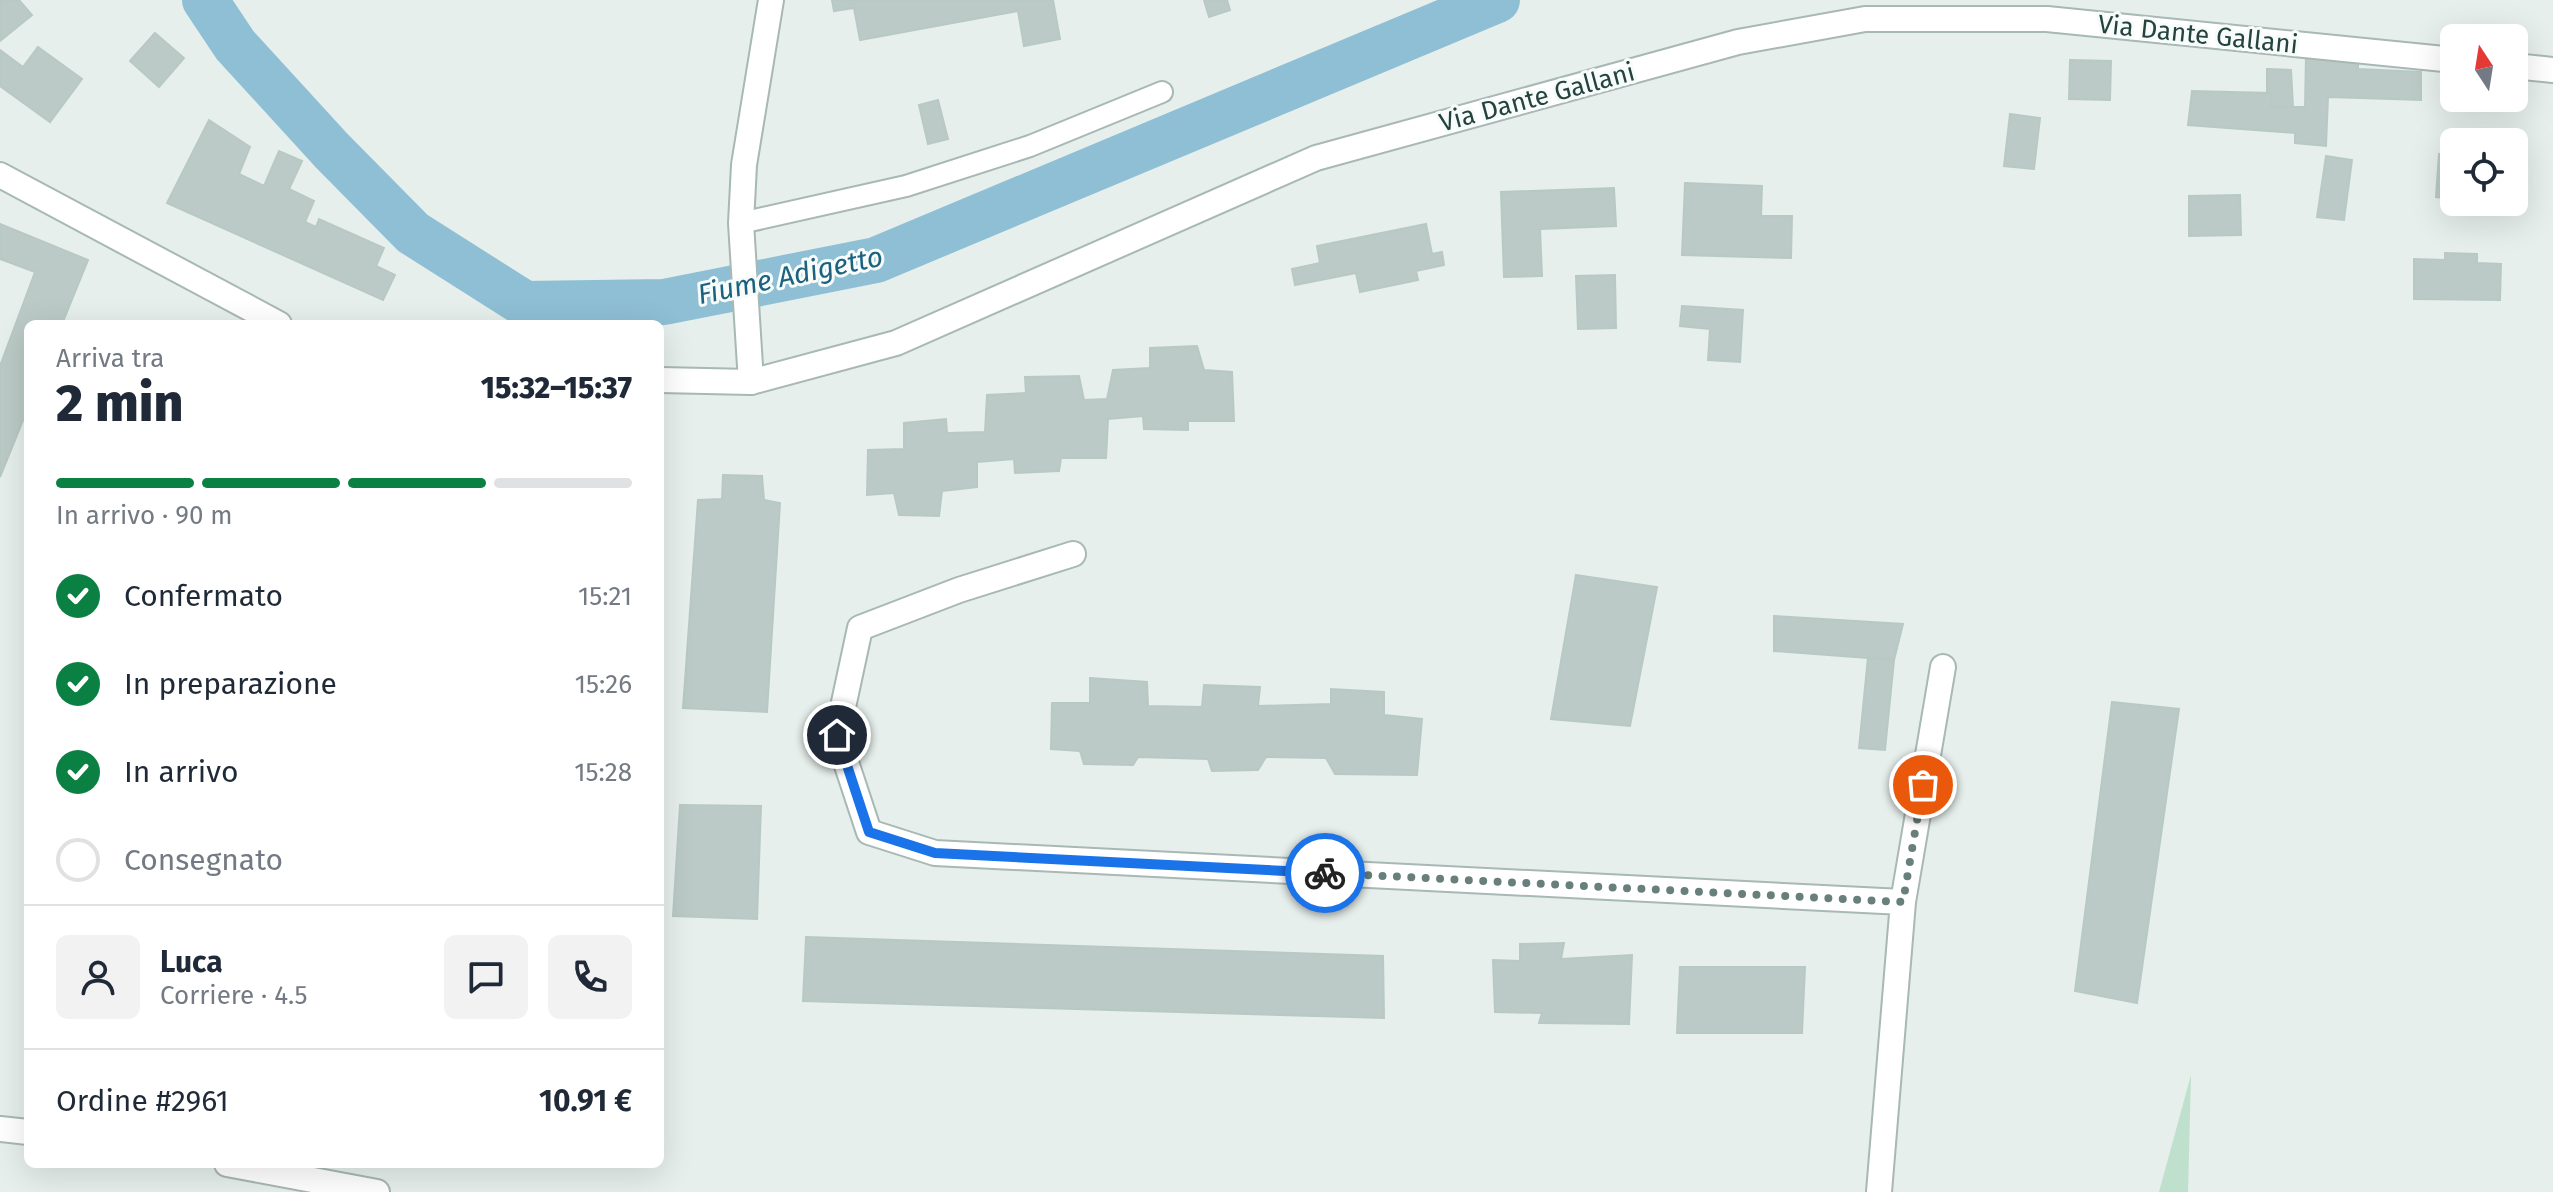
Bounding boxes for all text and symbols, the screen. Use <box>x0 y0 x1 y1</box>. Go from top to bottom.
street label: Via Dante Gallani <box>2096 9 2299 60</box>
north arrow <box>2440 24 2528 112</box>
map controls <box>2440 24 2528 216</box>
street label: Via Dante Gallani <box>1436 57 1638 138</box>
button: locate <box>2440 128 2528 216</box>
water label: Fiume Adigetto <box>695 240 886 311</box>
text: Arriva tra <box>56 343 164 374</box>
text: 15:32–15:37 <box>481 370 632 406</box>
text: 2 min <box>56 372 183 435</box>
text: In arrivo · 90 m <box>56 500 233 531</box>
icon: check <box>56 574 100 618</box>
text: Confermato <box>124 578 283 614</box>
text: 15:21 <box>578 581 632 612</box>
icon: check <box>56 662 100 706</box>
text: In preparazione <box>124 666 337 702</box>
text: 15:26 <box>575 669 632 700</box>
pin <box>803 701 871 769</box>
icon: home <box>815 713 859 757</box>
icon: check <box>56 750 100 794</box>
pin <box>1889 751 1957 819</box>
text: In arrivo <box>124 754 238 790</box>
text: 15:28 <box>574 757 632 788</box>
icon: bag <box>1901 763 1945 807</box>
courier <box>1285 833 1365 913</box>
text: Consegnato <box>124 842 283 878</box>
icon: bike <box>1303 851 1347 895</box>
button: person <box>56 935 140 1019</box>
button: chat <box>444 935 528 1019</box>
button: phone <box>548 935 632 1019</box>
text: Luca <box>160 944 223 980</box>
text: Corriere · 4.5 <box>160 980 308 1011</box>
text: Ordine #2961 <box>56 1083 229 1119</box>
text: 10.91 € <box>539 1083 632 1119</box>

